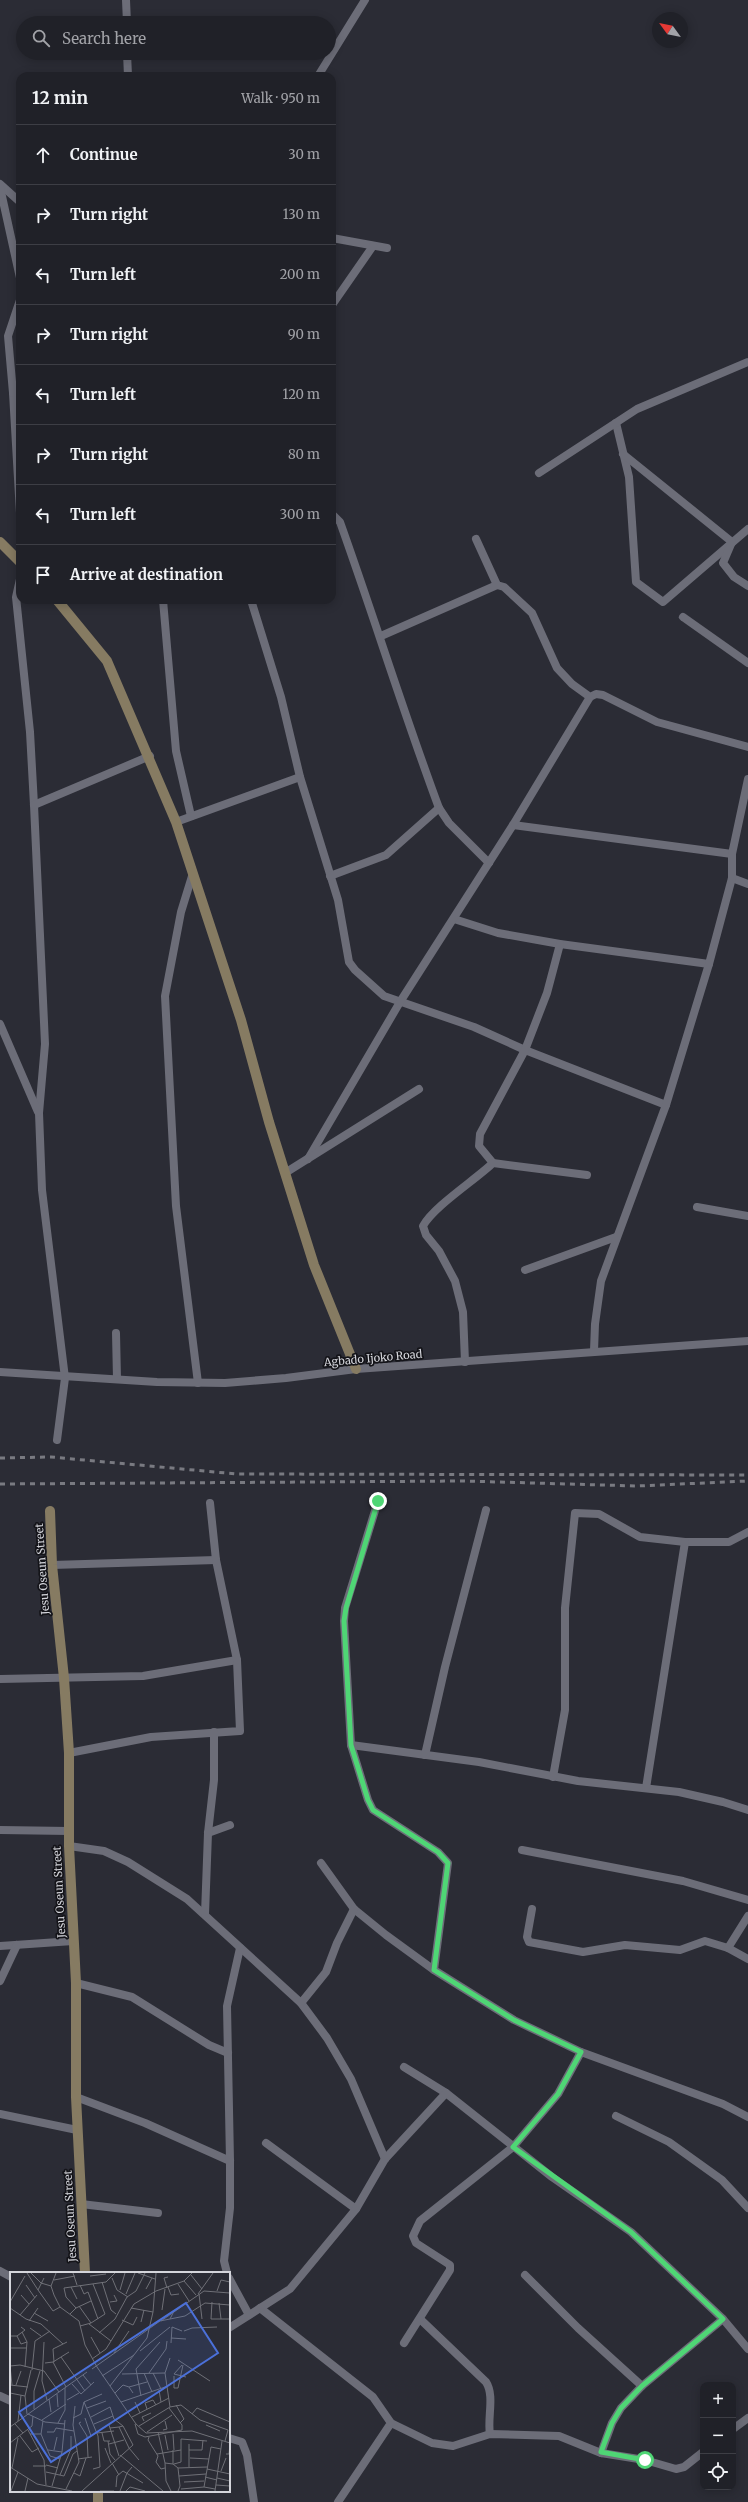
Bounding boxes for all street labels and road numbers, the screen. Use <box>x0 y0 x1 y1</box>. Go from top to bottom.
street label: Agbado Ijoko Road <box>322 1347 423 1369</box>
street label: Jesu Oseun Street <box>32 1522 52 1616</box>
street label: Jesu Oseun Street <box>50 1845 68 1939</box>
street label: Jesu Oseun Street <box>61 2169 79 2263</box>

